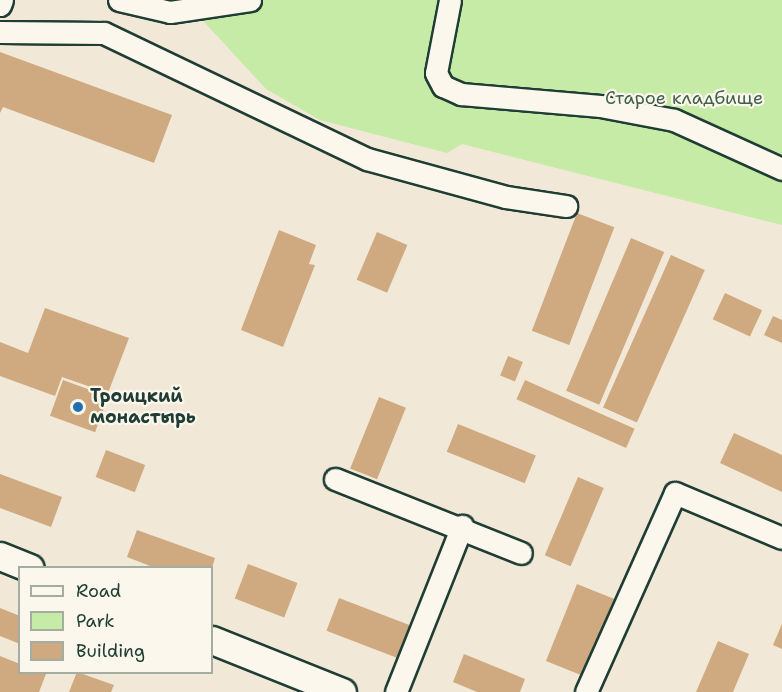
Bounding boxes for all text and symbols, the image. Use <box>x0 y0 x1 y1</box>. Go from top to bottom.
park label: Старое кладбище <box>605 87 763 109</box>
place label: Троицкий монастырь <box>90 386 196 428</box>
marker: Троицкий монастырь <box>71 400 85 414</box>
legend <box>18 566 213 674</box>
text: Road <box>76 579 121 603</box>
text: Park <box>76 609 115 633</box>
text: Building <box>76 639 145 663</box>

